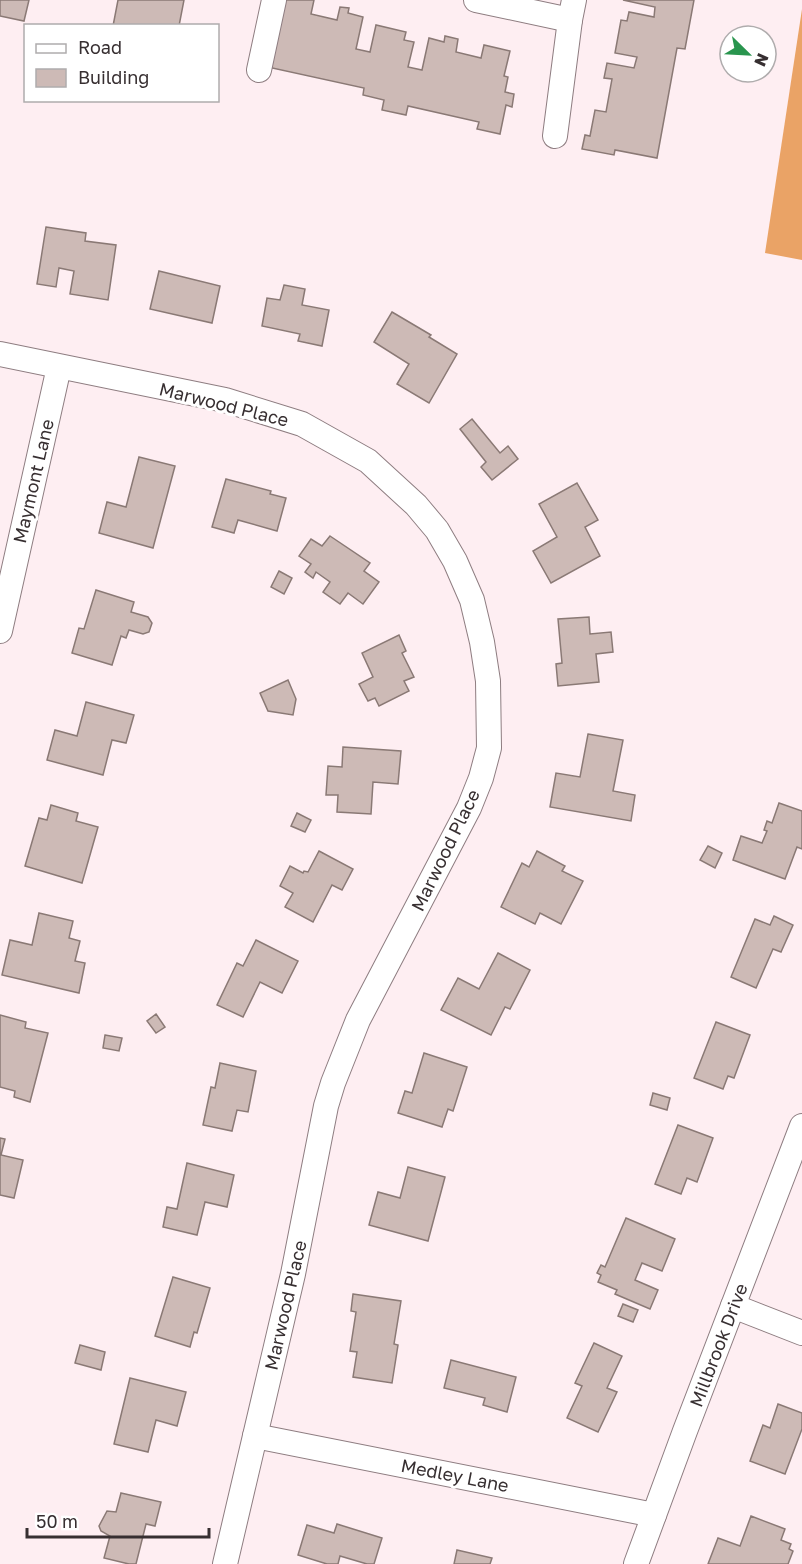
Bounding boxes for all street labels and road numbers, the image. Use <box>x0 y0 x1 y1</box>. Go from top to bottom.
street label: Marwood Place <box>157 377 291 431</box>
street label: Maymont Lane <box>8 417 58 545</box>
street label: Marwood Place <box>406 786 484 914</box>
street label: Marwood Place <box>259 1238 311 1372</box>
street label: Millbrook Drive <box>684 1280 752 1410</box>
street label: Medley Lane <box>399 1454 511 1496</box>

